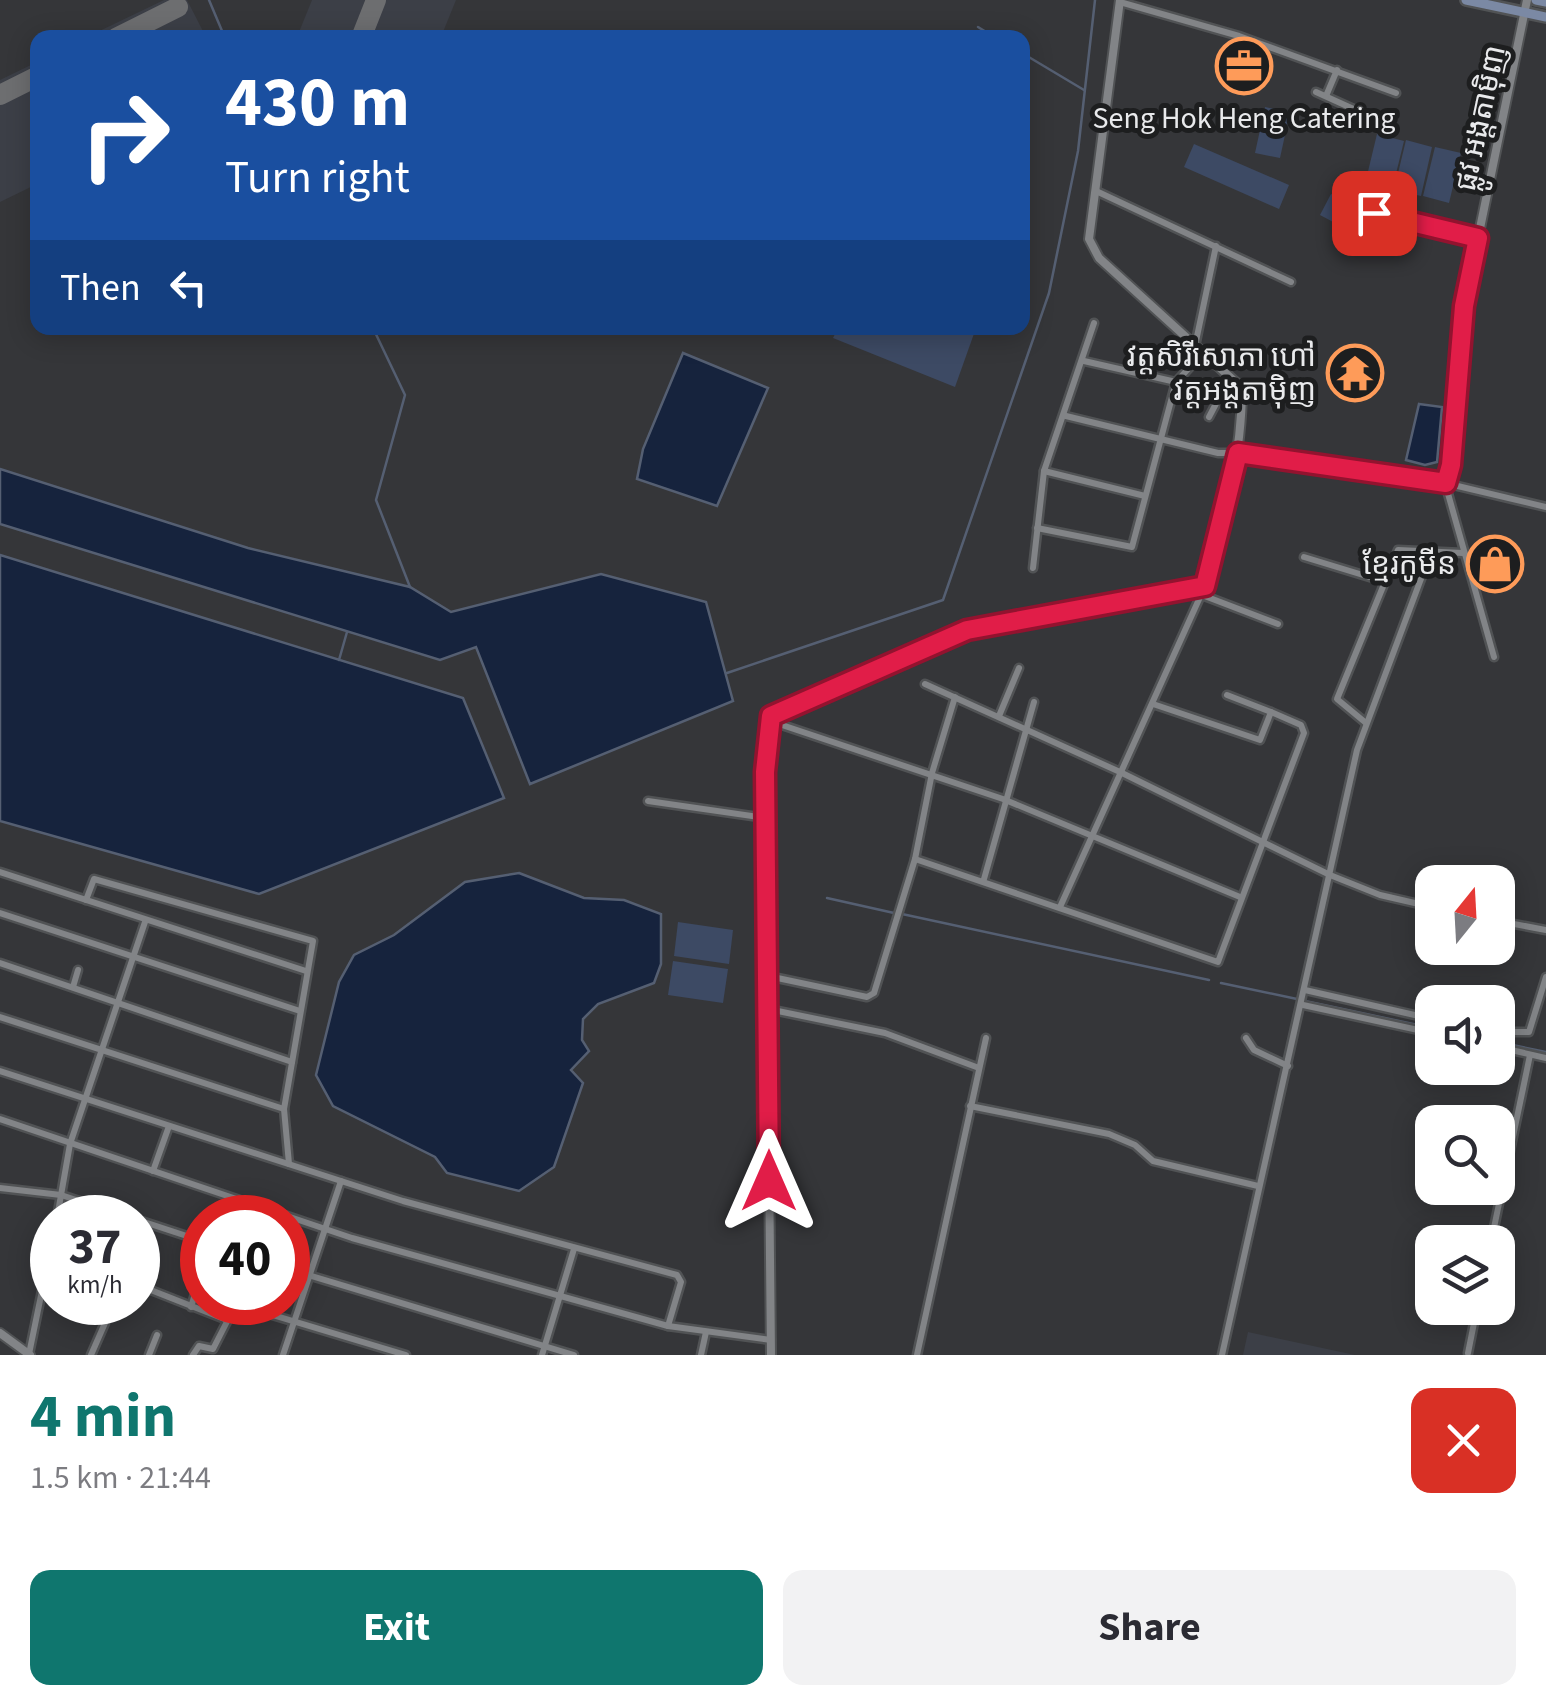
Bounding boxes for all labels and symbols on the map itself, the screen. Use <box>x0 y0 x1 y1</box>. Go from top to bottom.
office icon: Seng Hok Heng Catering <box>1214 36 1274 96</box>
street label: ផ្លូវ អង្តតាម៉ិញ <box>1444 41 1521 196</box>
place label: Seng Hok Heng Catering <box>1093 97 1395 140</box>
pin <box>1332 171 1417 256</box>
place label: វត្តសិរីសោភា ហៅ វត្តអង្តតាម៉ិញ <box>1127 335 1316 412</box>
temple icon: វត្តសិរីសោភា ហៅ វត្តអង្តតាម៉ិញ <box>1325 343 1385 403</box>
shop icon: ខ្មែរកូមីន <box>1465 534 1525 594</box>
place label: ខ្មែរកូមីន <box>1362 543 1456 586</box>
north arrow <box>1415 865 1515 965</box>
position arrow <box>717 1129 821 1233</box>
speed limit sign: 40 <box>180 1195 310 1325</box>

